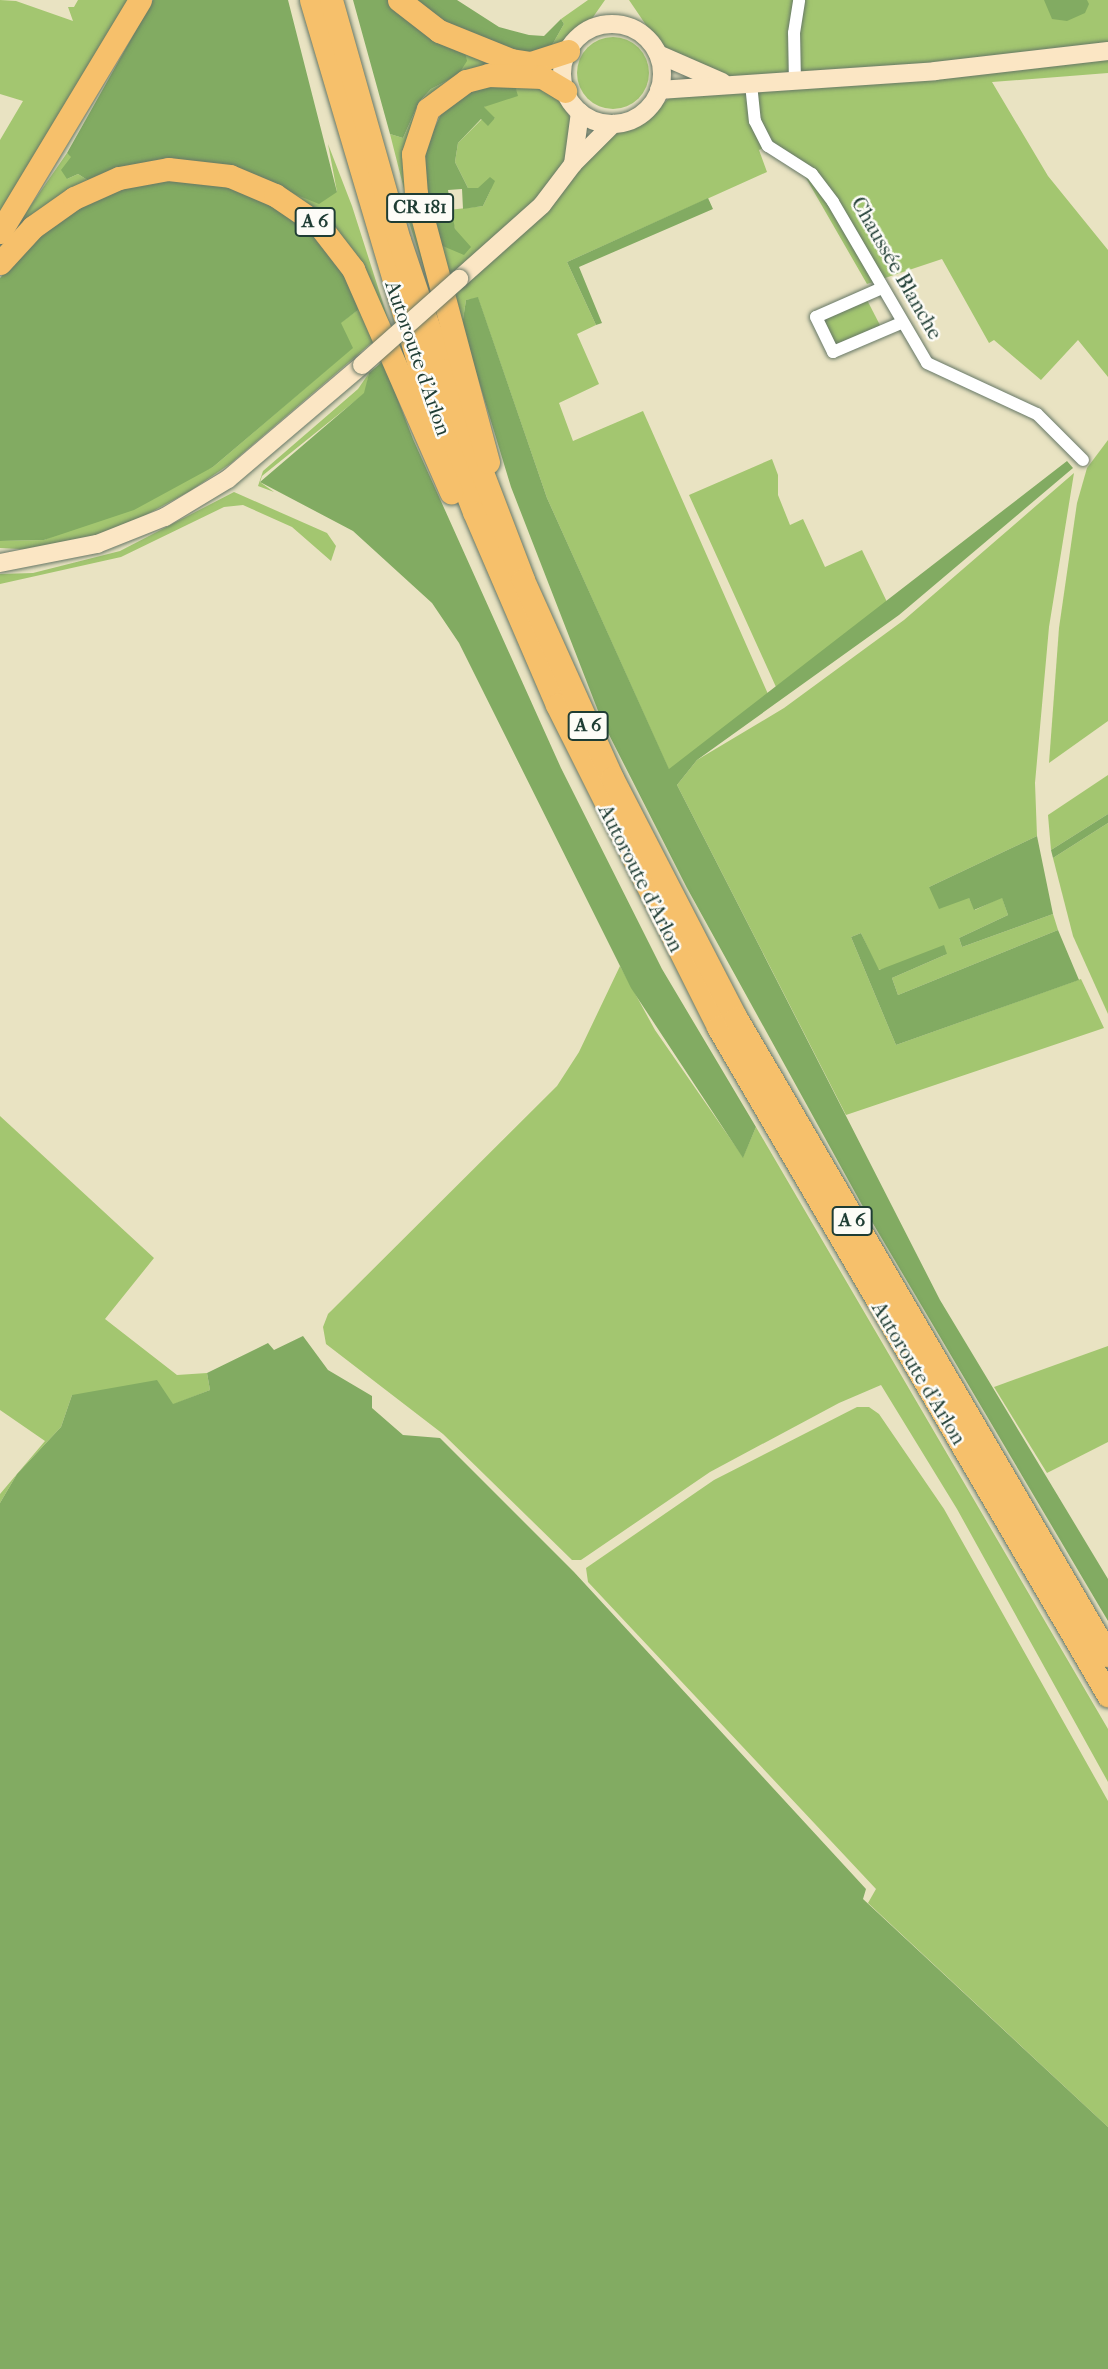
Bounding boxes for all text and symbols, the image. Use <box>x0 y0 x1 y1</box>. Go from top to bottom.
road number: CR 181 <box>385 192 455 224</box>
street label: Chaussée Blanche <box>846 192 948 344</box>
road number: A 6 <box>294 206 336 238</box>
street label: Autoroute d'Arlon <box>380 277 456 439</box>
road number: A 6 <box>567 710 609 741</box>
street label: Autoroute d'Arlon <box>593 800 689 956</box>
road number: A 6 <box>831 1205 873 1236</box>
street label: Autoroute d'Arlon <box>866 1297 972 1449</box>

